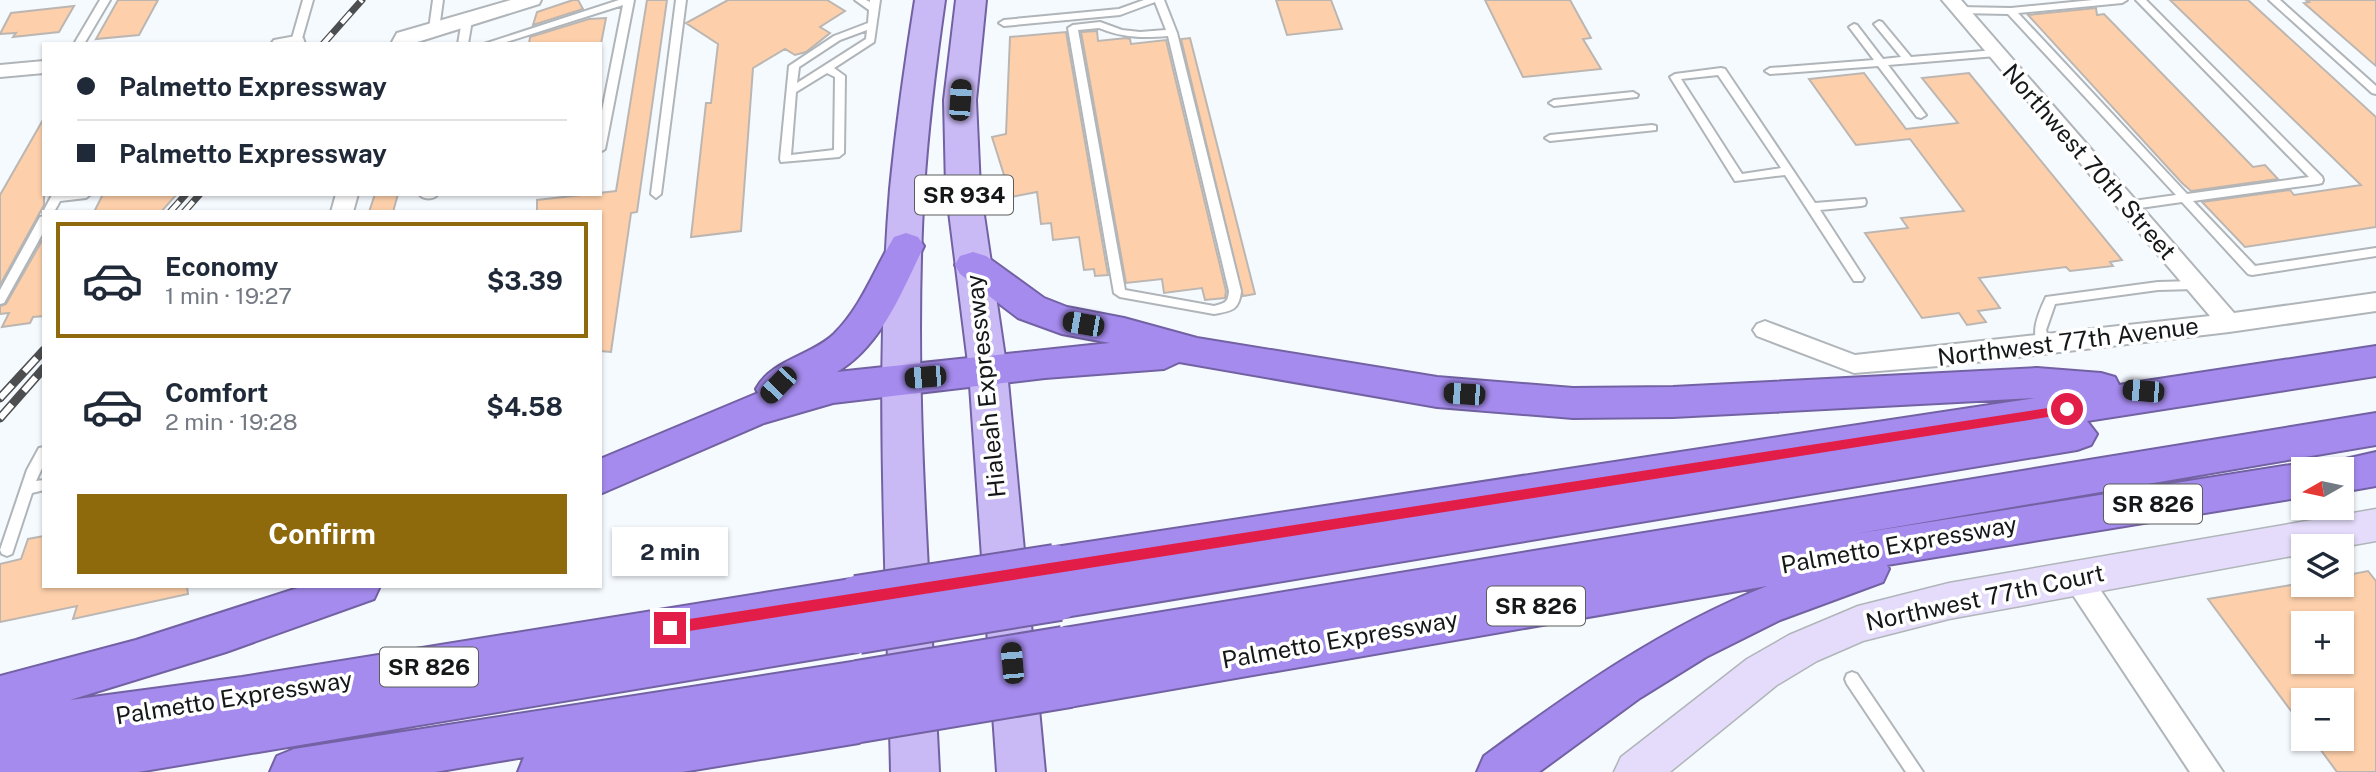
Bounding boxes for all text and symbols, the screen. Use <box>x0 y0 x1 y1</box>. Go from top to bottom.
street label: Northwest 70th Street <box>1997 58 2182 265</box>
text: Palmetto Expressway <box>119 71 387 102</box>
car <box>949 78 972 122</box>
text: Palmetto Expressway <box>119 138 387 169</box>
road number: SR 934 <box>915 176 1013 214</box>
icon: car <box>81 249 144 312</box>
text: Economy <box>165 251 278 282</box>
text: $3.39 <box>487 265 563 296</box>
street label: Hialeah Expressway <box>959 273 1011 499</box>
text: 1 min · 19:27 <box>165 282 292 309</box>
car <box>1061 310 1106 338</box>
street label: Northwest 77th Avenue <box>1936 311 2200 371</box>
car <box>756 363 801 407</box>
car <box>904 365 947 389</box>
icon: car <box>81 375 144 438</box>
text: Comfort <box>165 377 268 408</box>
car <box>2122 379 2165 403</box>
car <box>1443 382 1486 406</box>
text: $4.58 <box>486 391 563 422</box>
route start <box>2051 393 2083 425</box>
text: 2 min · 19:28 <box>165 408 298 435</box>
north arrow <box>2291 457 2354 520</box>
map controls <box>2291 457 2354 751</box>
road number: SR 826 <box>2104 484 2202 524</box>
button: Confirm <box>77 494 567 574</box>
street label: Palmetto Expressway <box>1779 509 2019 579</box>
callout: 2 min <box>612 526 728 576</box>
button: layers <box>2291 534 2354 597</box>
text: 2 min <box>640 538 700 565</box>
street label: Northwest 77th Court <box>1863 558 2107 636</box>
road number: SR 826 <box>1487 586 1585 626</box>
street label: Palmetto Expressway <box>1220 604 1460 674</box>
button: + <box>2291 611 2354 674</box>
route end <box>654 612 686 644</box>
car <box>1000 641 1025 685</box>
road number: SR 826 <box>380 648 478 687</box>
street label: Palmetto Expressway <box>114 664 354 730</box>
button: − <box>2291 688 2354 751</box>

